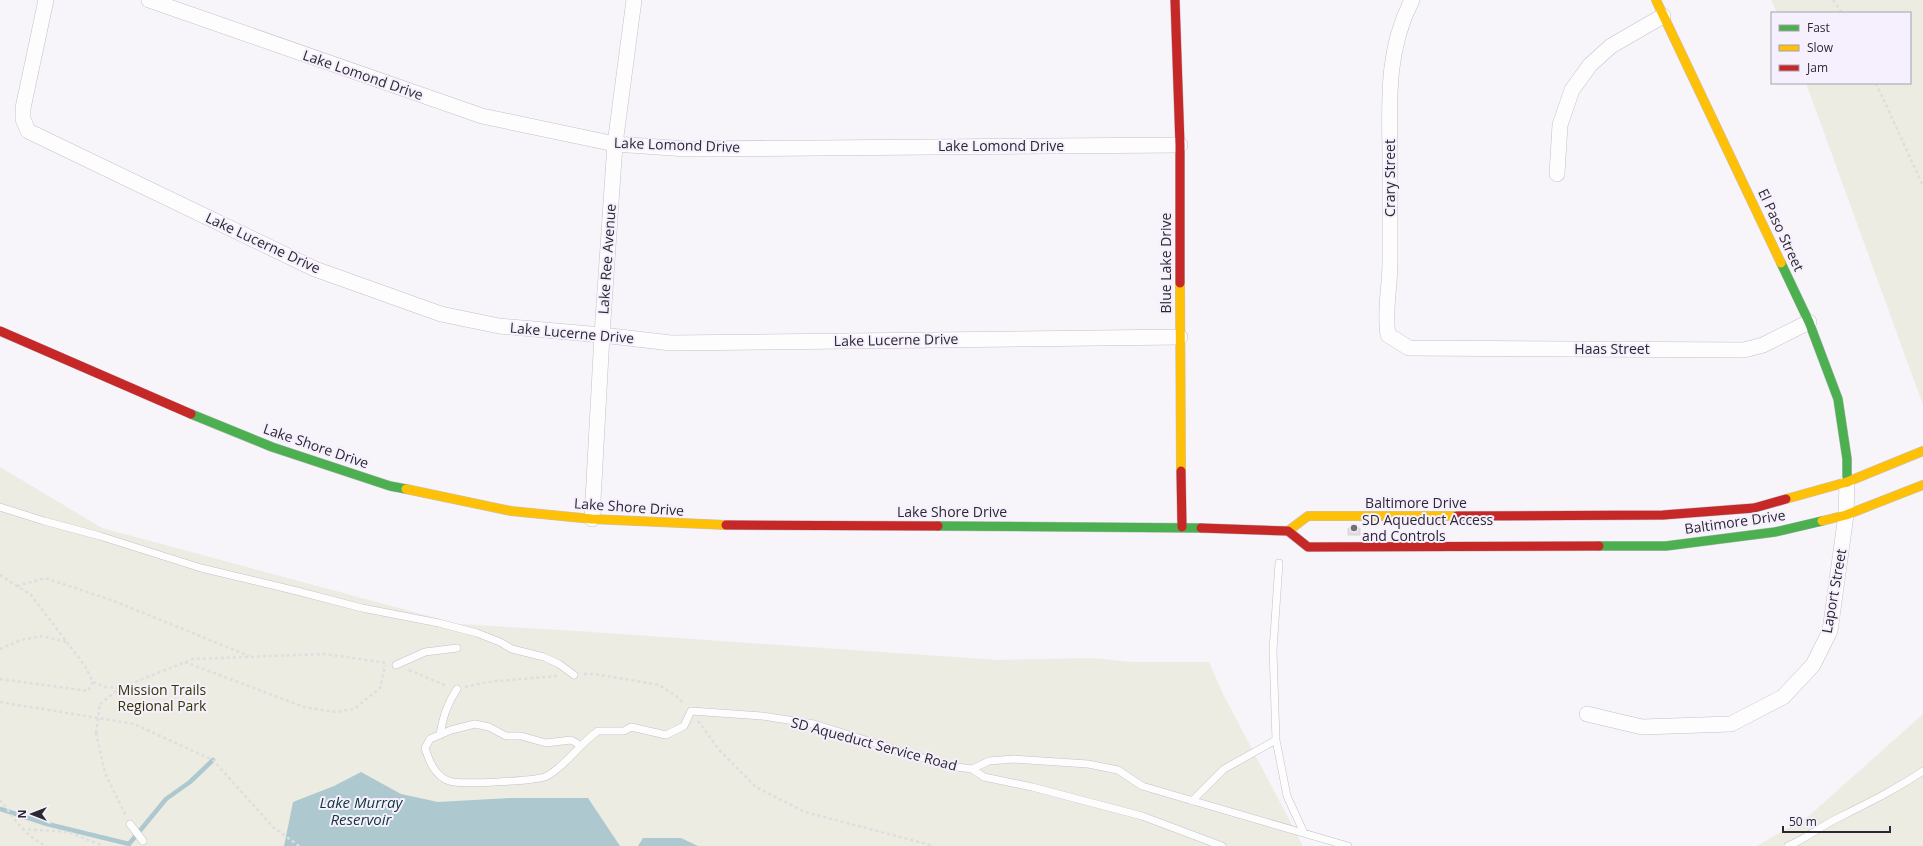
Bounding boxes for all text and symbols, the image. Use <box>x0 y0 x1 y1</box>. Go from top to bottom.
legend <box>1771 12 1911 84</box>
text: Fast <box>1807 19 1830 36</box>
text: Slow <box>1807 39 1834 56</box>
street label: Lake Lomond Drive <box>300 45 426 104</box>
text: Jam <box>1806 59 1828 76</box>
street label: Lake Lomond Drive <box>614 133 741 156</box>
street label: Lake Lomond Drive <box>938 136 1064 155</box>
street label: Crary Street <box>1380 139 1399 217</box>
street label: El Paso Street <box>1754 185 1809 274</box>
street label: Lake Ree Avenue <box>593 203 620 315</box>
street label: Lake Lucerne Drive <box>203 208 324 278</box>
street label: Blue Lake Drive <box>1156 212 1175 313</box>
street label: Lake Lucerne Drive <box>509 318 635 347</box>
street label: Lake Lucerne Drive <box>834 329 959 350</box>
street label: Haas Street <box>1574 339 1650 358</box>
street label: Lake Shore Drive <box>261 419 371 472</box>
street label: Lake Shore Drive <box>573 493 685 520</box>
street label: Baltimore Drive <box>1365 493 1467 512</box>
street label: Lake Shore Drive <box>897 502 1007 521</box>
street label: Baltimore Drive <box>1683 505 1787 538</box>
place label: SD Aqueduct Access and Controls <box>1362 510 1494 545</box>
marker: SD Aqueduct Access and Controls <box>1349 523 1359 533</box>
street label: Laport Street <box>1817 547 1850 635</box>
park label: Mission Trails Regional Park <box>118 680 207 715</box>
street label: SD Aqueduct Service Road <box>789 712 959 775</box>
water label: Lake Murray Reservoir <box>320 792 403 829</box>
north arrow <box>12 794 52 834</box>
scale bar <box>1783 808 1890 834</box>
text: N <box>14 810 29 818</box>
text: 50 m <box>1789 813 1817 830</box>

